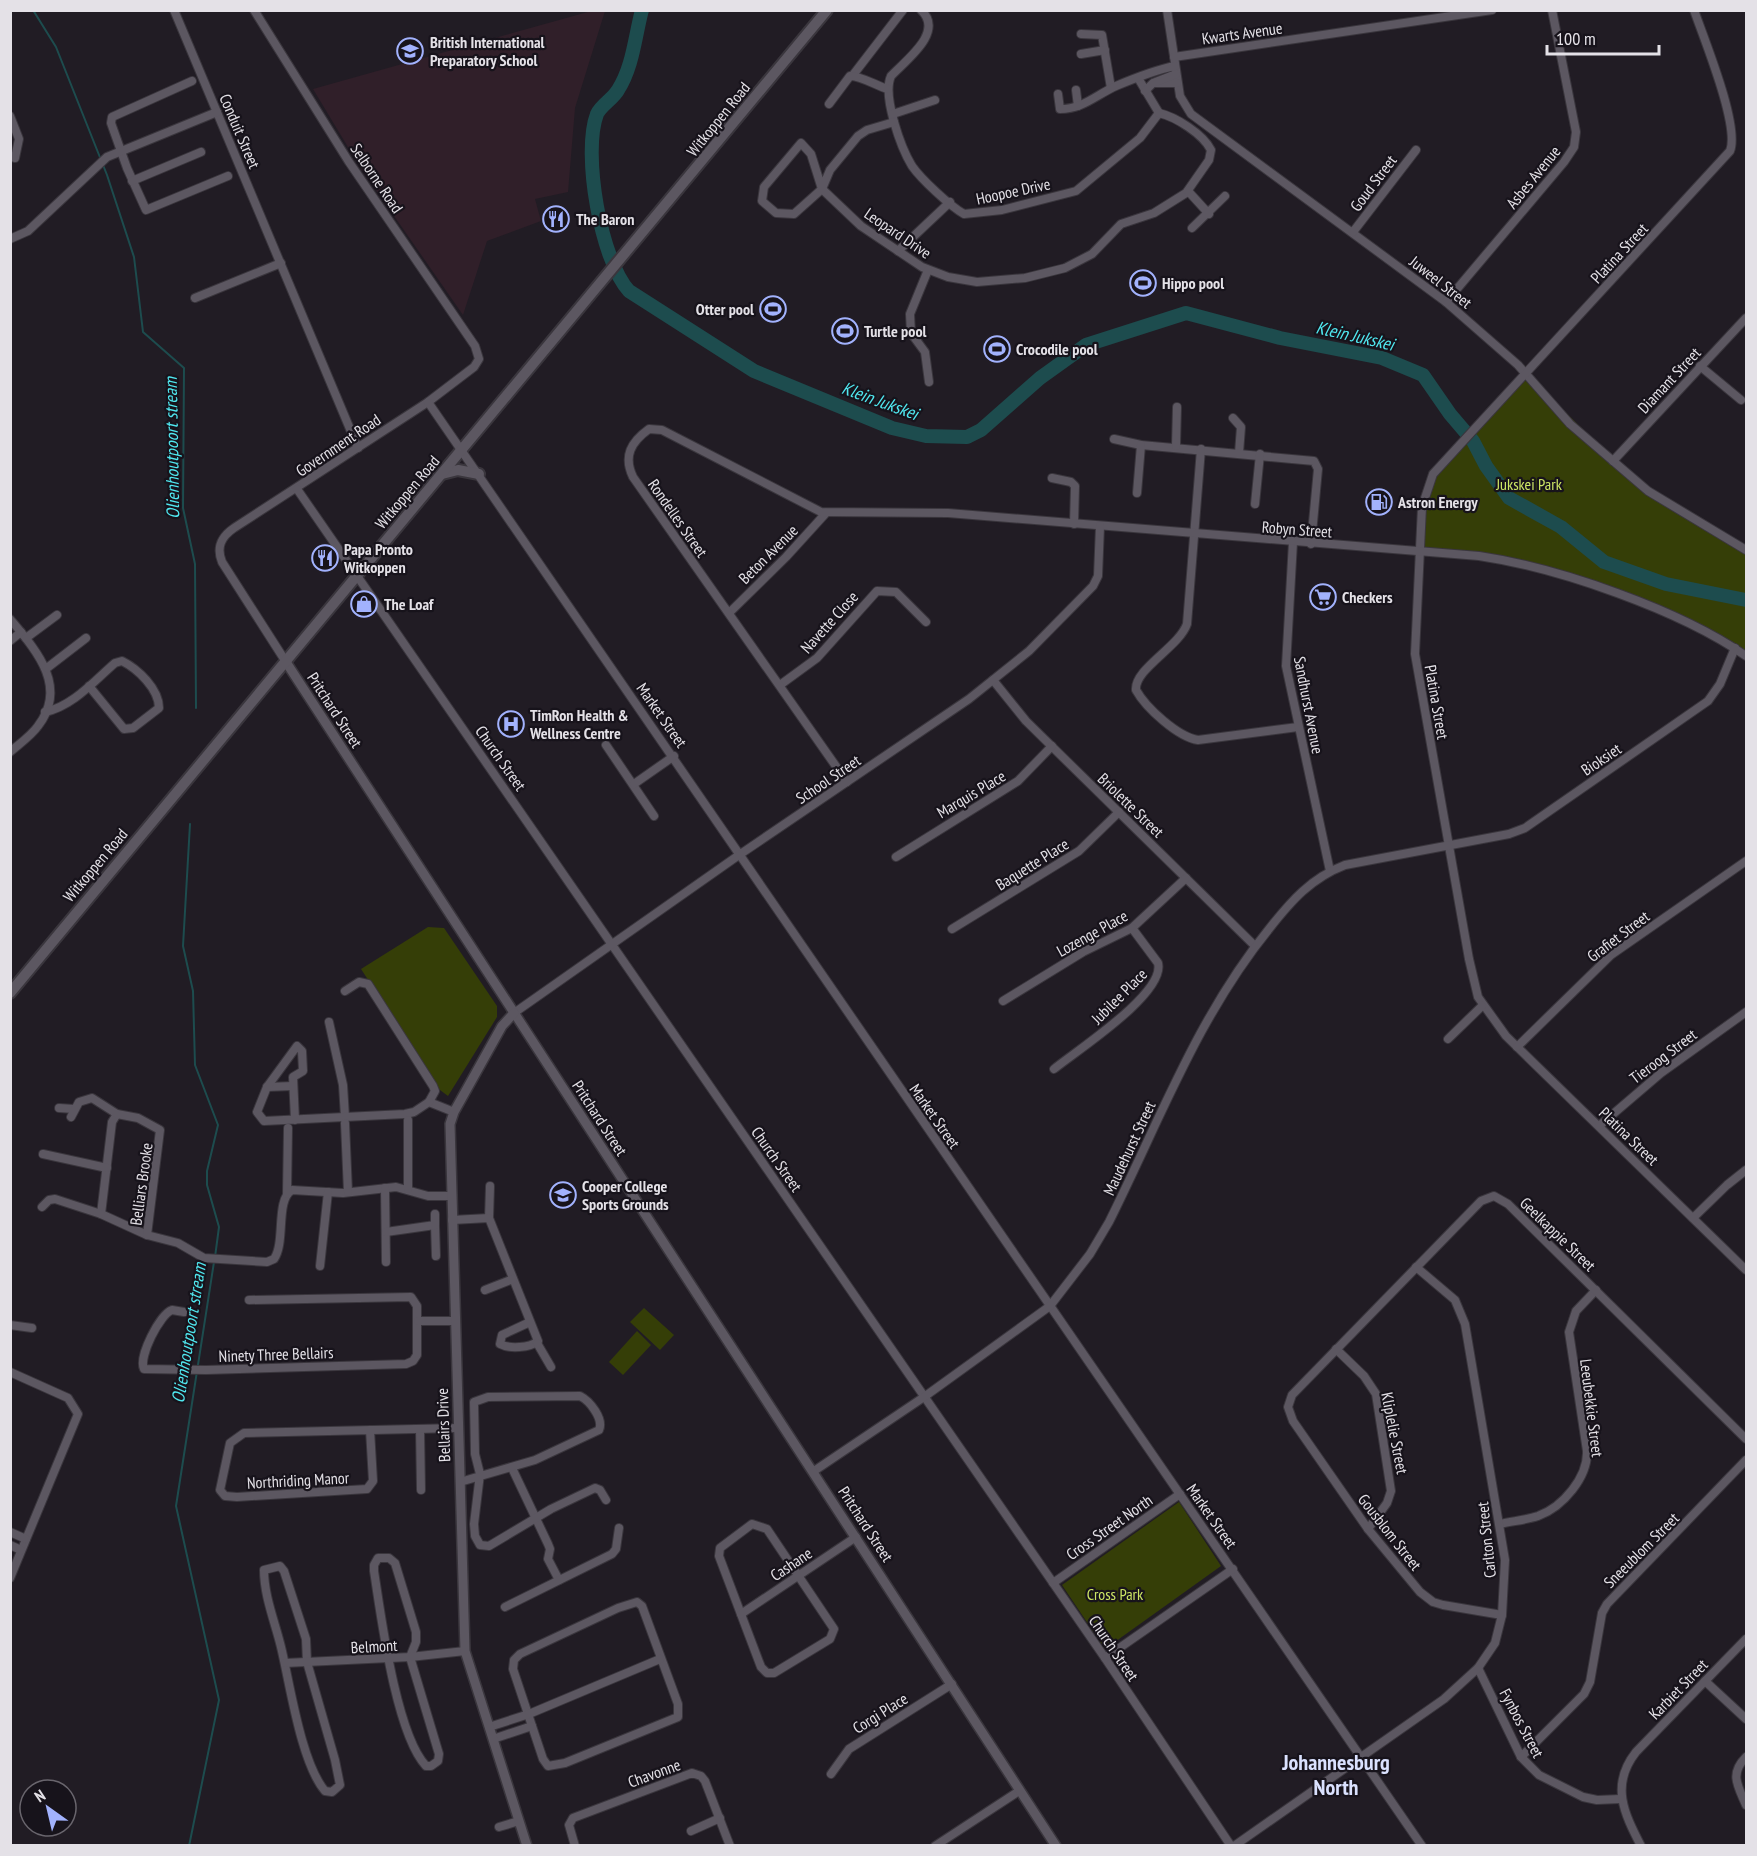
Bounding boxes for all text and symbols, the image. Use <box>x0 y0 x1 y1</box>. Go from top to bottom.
street label: Kwarts Avenue <box>1200 17 1284 49</box>
scale bar <box>1547 18 1660 56</box>
text: 100 m <box>1556 27 1596 50</box>
place label: British International Preparatory School <box>430 32 545 70</box>
school or university icon: British International Preparatory School <box>395 36 425 66</box>
street label: Witkoppen Road <box>682 78 754 160</box>
street label: Conduit Street <box>215 91 265 172</box>
street label: Selborne Road <box>346 139 408 217</box>
street label: Asbes Avenue <box>1502 141 1564 213</box>
street label: Goud Street <box>1345 150 1401 215</box>
street label: Hoopoe Drive <box>974 173 1052 209</box>
street label: Leopard Drive <box>861 203 935 263</box>
restaurant icon: The Baron <box>541 204 571 234</box>
place label: The Baron <box>576 209 634 229</box>
street label: Platina Street <box>1586 218 1652 287</box>
street label: Juweel Street <box>1405 251 1477 313</box>
sports icon: Hippo pool <box>1128 268 1158 298</box>
place label: Hippo pool <box>1162 273 1224 293</box>
sports icon: Otter pool <box>758 294 788 324</box>
place label: Otter pool <box>696 299 754 319</box>
water label: Klein Jukskei <box>1314 315 1398 356</box>
sports icon: Turtle pool <box>830 316 860 346</box>
place label: Turtle pool <box>864 321 926 341</box>
sports icon: Crocodile pool <box>982 334 1012 364</box>
place label: Crocodile pool <box>1016 339 1098 359</box>
street label: Diamant Street <box>1633 342 1705 417</box>
water label: Olienhoutpoort stream <box>159 376 184 519</box>
water label: Klein Jukskei <box>839 376 923 426</box>
street label: Government Road <box>292 409 384 481</box>
street label: Witkoppen Road <box>370 451 444 533</box>
park label: Jukskei Park <box>1495 474 1563 494</box>
street label: Rondelles Street <box>644 475 712 561</box>
fuel station icon: Astron Energy <box>1364 487 1394 517</box>
place label: Astron Energy <box>1397 492 1478 512</box>
street label: Robyn Street <box>1261 517 1333 541</box>
street label: Beton Avenue <box>734 520 802 588</box>
place label: Papa Pronto Witkoppen <box>343 539 413 577</box>
restaurant icon: Papa Pronto Witkoppen <box>310 543 340 573</box>
supermarket icon: Checkers <box>1308 582 1338 612</box>
street label: Navette Close <box>796 587 862 657</box>
place label: Checkers <box>1342 587 1393 607</box>
shop icon: The Loaf <box>349 589 379 619</box>
place label: The Loaf <box>384 594 434 614</box>
street label: Sandhurst Avenue <box>1290 655 1328 755</box>
street label: Platina Street <box>1421 663 1453 741</box>
street label: Pritchard Street <box>303 669 367 752</box>
street label: Market Street <box>632 679 692 752</box>
place label: TimRon Health & Wellness Centre <box>529 705 629 743</box>
hospital icon: TimRon Health & Wellness Centre <box>496 709 526 739</box>
street label: Church Street <box>471 722 531 795</box>
street label: Bioksiet <box>1577 738 1625 780</box>
street label: School Street <box>792 750 865 808</box>
street label: Marquis Place <box>933 766 1009 822</box>
street label: Briolette Street <box>1094 768 1169 842</box>
street label: Witkoppen Road <box>58 824 132 906</box>
street label: Baquette Place <box>992 834 1072 894</box>
street label: Lozenge Place <box>1053 905 1131 961</box>
street label: Grafiet Street <box>1583 906 1654 966</box>
street label: Jubilee Place <box>1086 964 1151 1029</box>
street label: Tieroog Street <box>1625 1024 1701 1088</box>
street label: Pritchard Street <box>568 1077 632 1160</box>
street label: Market Street <box>905 1080 965 1153</box>
street label: Maudehurst Street <box>1098 1097 1160 1198</box>
street label: Platina Street <box>1595 1103 1663 1170</box>
street label: Church Street <box>747 1123 807 1196</box>
street label: Belliars Brooke <box>125 1141 157 1227</box>
place label: Cooper College Sports Grounds <box>582 1176 669 1214</box>
school or university icon: Cooper College Sports Grounds <box>548 1180 578 1210</box>
street label: Geelkappie Street <box>1516 1193 1601 1276</box>
water label: Olienhoutpoort stream <box>166 1260 211 1405</box>
street label: Ninety Three Bellairs <box>218 1342 334 1366</box>
street label: Leeubekkie Street <box>1576 1358 1608 1459</box>
street label: Bellairs Drive <box>432 1388 454 1462</box>
street label: Kliplelie Street <box>1377 1390 1413 1476</box>
street label: Northriding Manor <box>246 1467 350 1493</box>
street label: Market Street <box>1182 1480 1242 1553</box>
street label: Pritchard Street <box>834 1483 898 1566</box>
street label: Cross Street North <box>1062 1490 1156 1564</box>
street label: Gousblom Street <box>1354 1490 1426 1575</box>
street label: Carlton Street <box>1472 1500 1500 1579</box>
street label: Sneeublom Street <box>1599 1508 1683 1592</box>
street label: Cashane <box>766 1543 816 1585</box>
park label: Cross Park <box>1087 1584 1144 1604</box>
street label: Church Street <box>1085 1611 1144 1685</box>
street label: Belmont <box>350 1635 398 1657</box>
street label: Karbiet Street <box>1644 1654 1712 1723</box>
street label: Fynbos Street <box>1495 1685 1549 1762</box>
street label: Corgi Place <box>849 1688 911 1738</box>
district label: Johannesburg North <box>1281 1748 1390 1801</box>
street label: Chavonne <box>625 1754 683 1792</box>
north arrow <box>18 1778 78 1838</box>
text: N <box>30 1785 49 1806</box>

